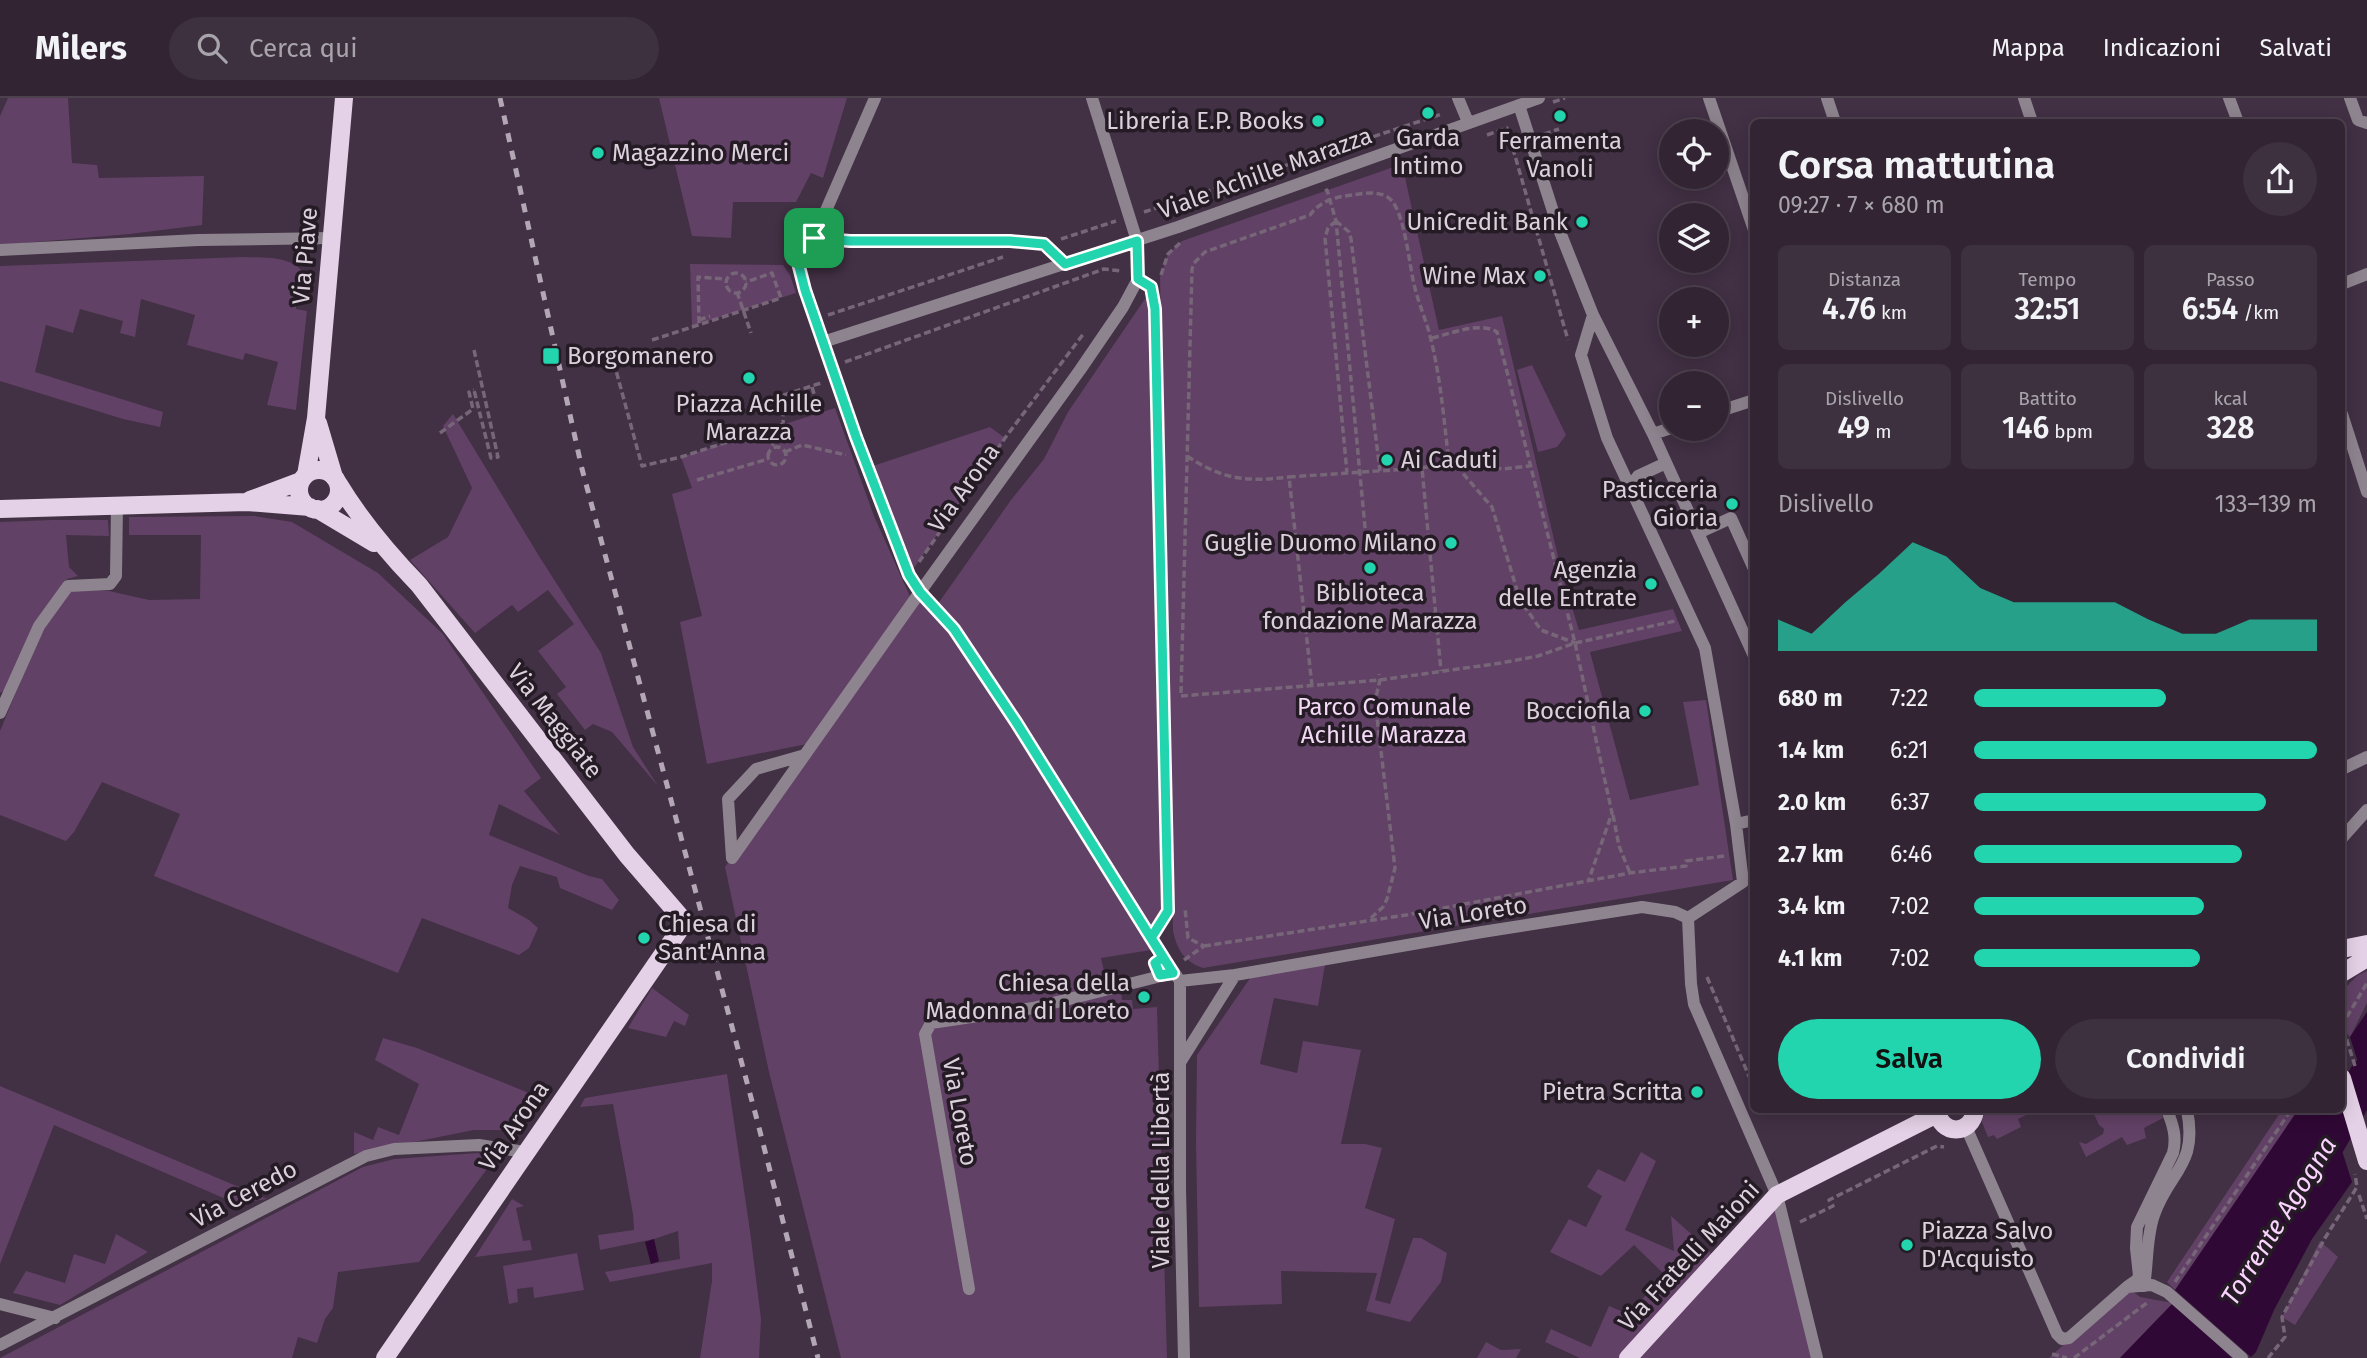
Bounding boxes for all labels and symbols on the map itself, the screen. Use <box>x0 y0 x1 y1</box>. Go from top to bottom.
marker: Garda Intimo <box>1420 105 1436 121</box>
place label: Libreria E.P. Books <box>1106 107 1304 135</box>
marker: Ferramenta Vanoli <box>1552 108 1568 124</box>
marker: Libreria E.P. Books <box>1310 113 1326 129</box>
street label: Viale Achille Marazza <box>1154 121 1376 225</box>
place label: Garda Intimo <box>1392 124 1464 180</box>
place label: Ferramenta Vanoli <box>1498 127 1622 183</box>
place label: Magazzino Merci <box>612 139 789 167</box>
marker: Magazzino Merci <box>590 145 606 161</box>
street label: Via Piave <box>287 206 323 306</box>
pin <box>784 208 844 268</box>
place label: UniCredit Bank <box>1406 208 1569 236</box>
marker: UniCredit Bank <box>1574 214 1590 230</box>
place label: Wine Max <box>1423 262 1526 290</box>
marker: Wine Max <box>1532 268 1548 284</box>
place label: Borgomanero <box>567 342 714 370</box>
marker: Borgomanero <box>541 346 561 366</box>
marker: Piazza Achille Marazza <box>741 370 757 386</box>
place label: Piazza Achille Marazza <box>676 390 822 446</box>
street label: Via Arona <box>922 438 1006 538</box>
place label: Ai Caduti <box>1401 446 1498 474</box>
marker: Ai Caduti <box>1379 452 1395 468</box>
place label: Pasticceria Gioria <box>1602 476 1718 532</box>
marker: Pasticceria Gioria <box>1724 496 1740 512</box>
place label: Guglie Duomo Milano <box>1204 529 1437 557</box>
marker: Guglie Duomo Milano <box>1443 535 1459 551</box>
place label: Agenzia delle Entrate <box>1498 556 1637 612</box>
marker: Biblioteca fondazione Marazza <box>1362 560 1378 576</box>
marker: Agenzia delle Entrate <box>1643 576 1659 592</box>
place label: Biblioteca fondazione Marazza <box>1263 579 1477 635</box>
street label: Via Maggiate <box>502 658 608 784</box>
park label: Parco Comunale Achille Marazza <box>1297 693 1471 749</box>
place label: Bocciofila <box>1525 697 1631 725</box>
marker: Bocciofila <box>1637 703 1653 719</box>
street label: Via Loreto <box>1417 891 1529 935</box>
place label: Chiesa di Sant'Anna <box>658 910 766 966</box>
marker: Chiesa di Sant'Anna <box>636 930 652 946</box>
place label: Chiesa della Madonna di Loreto <box>926 969 1130 1025</box>
marker: Chiesa della Madonna di Loreto <box>1136 989 1152 1005</box>
street label: Via Loreto <box>937 1056 983 1168</box>
street label: Viale della Libertà <box>1147 1072 1175 1268</box>
street label: Via Arona <box>473 1076 555 1176</box>
place label: Pietra Scritta <box>1542 1078 1683 1106</box>
marker: Pietra Scritta <box>1689 1084 1705 1100</box>
water label: Torrente Agogna <box>2215 1131 2343 1311</box>
street label: Via Ceredo <box>186 1155 302 1233</box>
street label: Via Fratelli Maioni <box>1613 1176 1765 1336</box>
place label: Piazza Salvo D'Acquisto <box>1921 1217 2053 1273</box>
marker: Piazza Salvo D'Acquisto <box>1899 1237 1915 1253</box>

